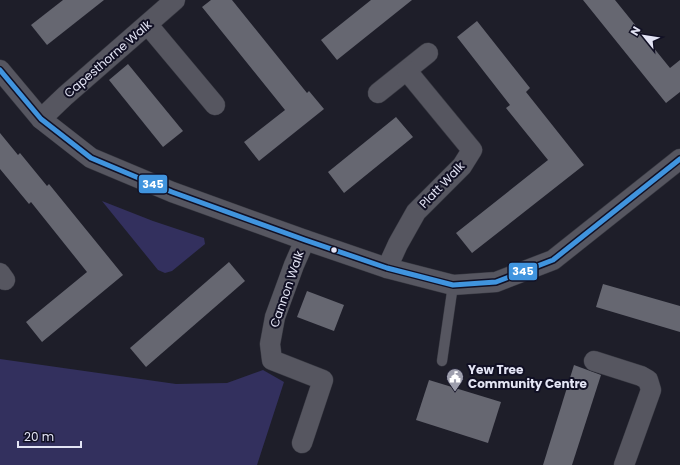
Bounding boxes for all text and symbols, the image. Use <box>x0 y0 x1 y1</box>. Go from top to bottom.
street label: Capesthorne Walk <box>60 15 156 101</box>
north arrow <box>624 16 664 56</box>
text: N <box>626 23 644 39</box>
street label: Platt Walk <box>415 157 469 212</box>
line badge: 345 <box>138 174 168 194</box>
text: 345 <box>142 176 164 192</box>
unlabelled marker <box>329 245 339 255</box>
street label: Cannon Walk <box>265 247 308 330</box>
line badge: 345 <box>508 262 538 281</box>
text: 345 <box>512 263 534 279</box>
place label: Yew Tree Community Centre <box>468 361 588 392</box>
public building icon: Yew Tree Community Centre <box>445 367 465 392</box>
scale bar <box>18 423 81 449</box>
text: 20 m <box>24 428 54 445</box>

